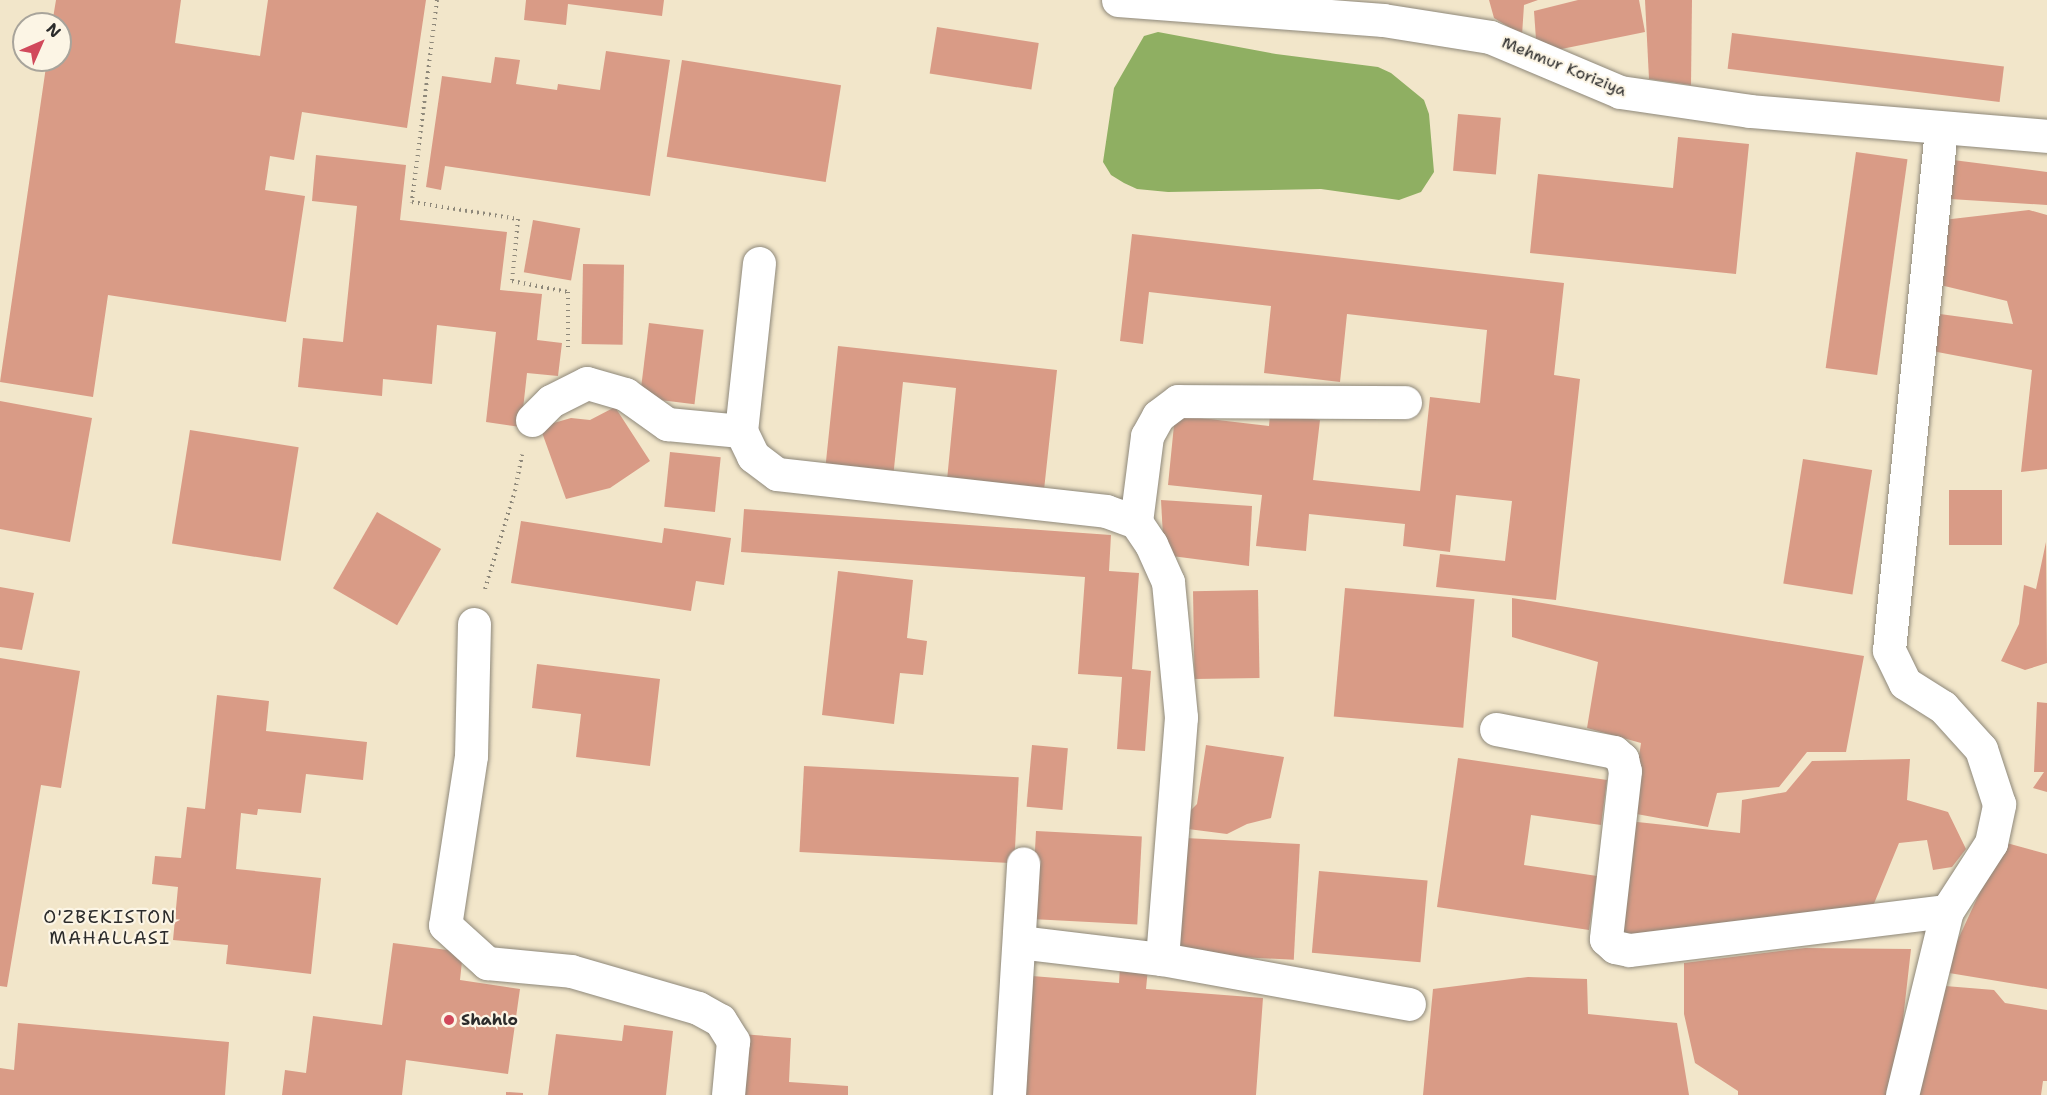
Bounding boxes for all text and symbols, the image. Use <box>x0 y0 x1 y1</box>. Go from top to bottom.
north arrow <box>12 12 72 72</box>
text: N <box>42 18 66 42</box>
street label: Mehmur Koriziya <box>1499 33 1629 101</box>
district label: O'ZBEKISTON MAHALLASI <box>43 907 177 950</box>
place label: Shahlo <box>461 1010 518 1030</box>
marker: Shahlo <box>442 1013 456 1027</box>

